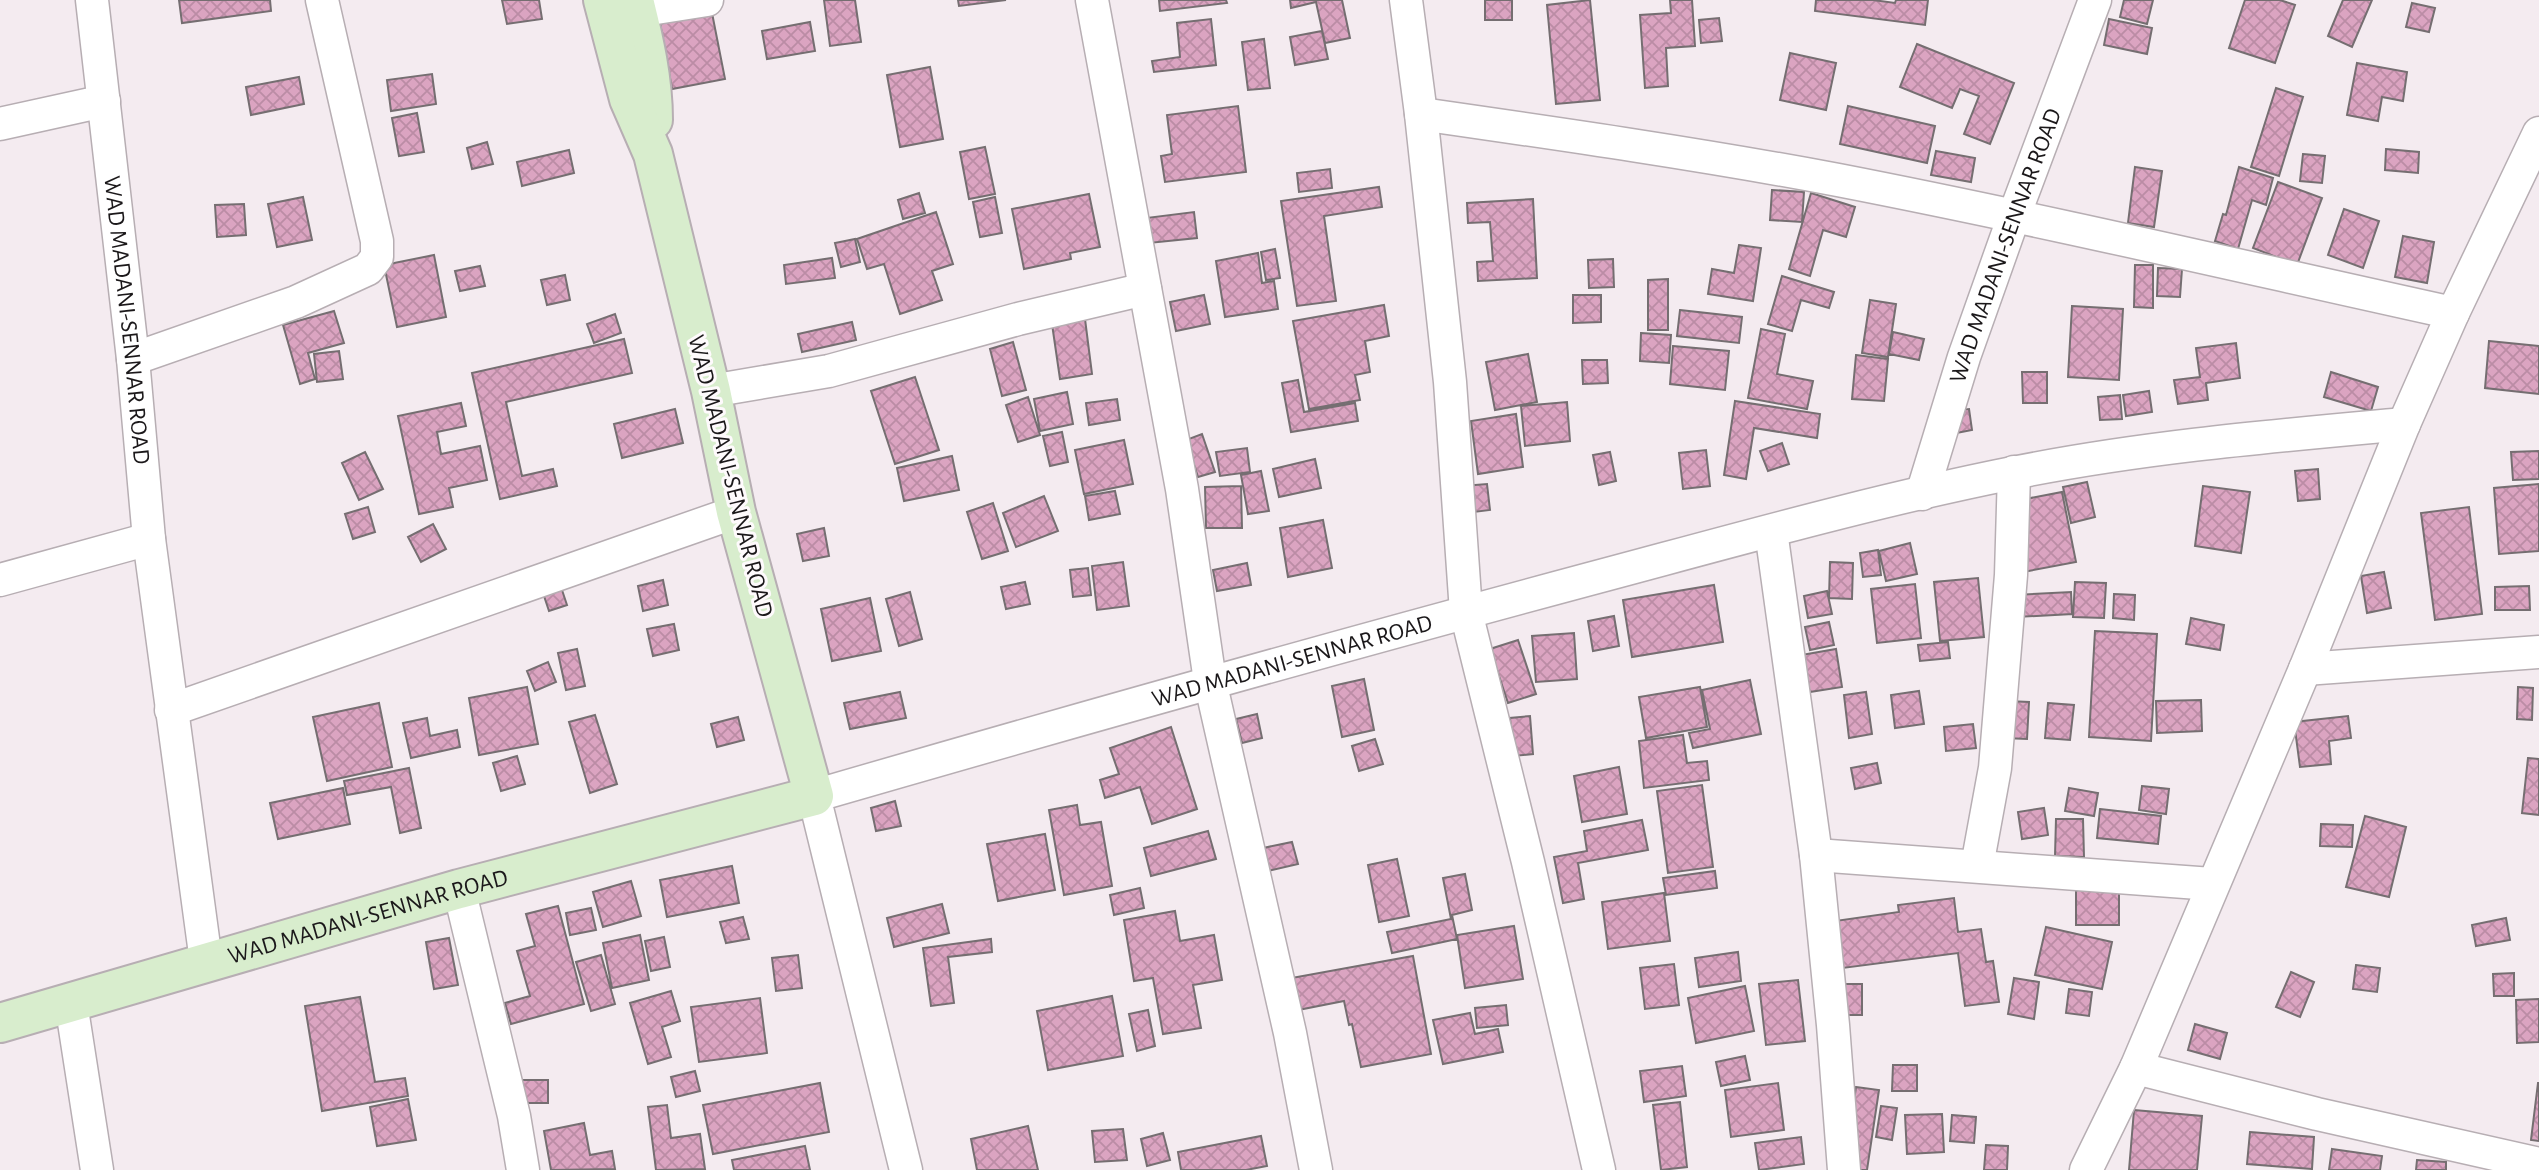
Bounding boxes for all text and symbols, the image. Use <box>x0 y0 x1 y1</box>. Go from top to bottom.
street label: WAD MADANI-SENNAR ROAD <box>1946 105 2066 386</box>
street label: WAD MADANI-SENNAR ROAD <box>99 175 153 465</box>
street label: WAD MADANI-SENNAR ROAD <box>683 333 777 620</box>
street label: WAD MADANI-SENNAR ROAD <box>1149 611 1435 712</box>
street label: WAD MADANI-SENNAR ROAD <box>225 866 510 969</box>

